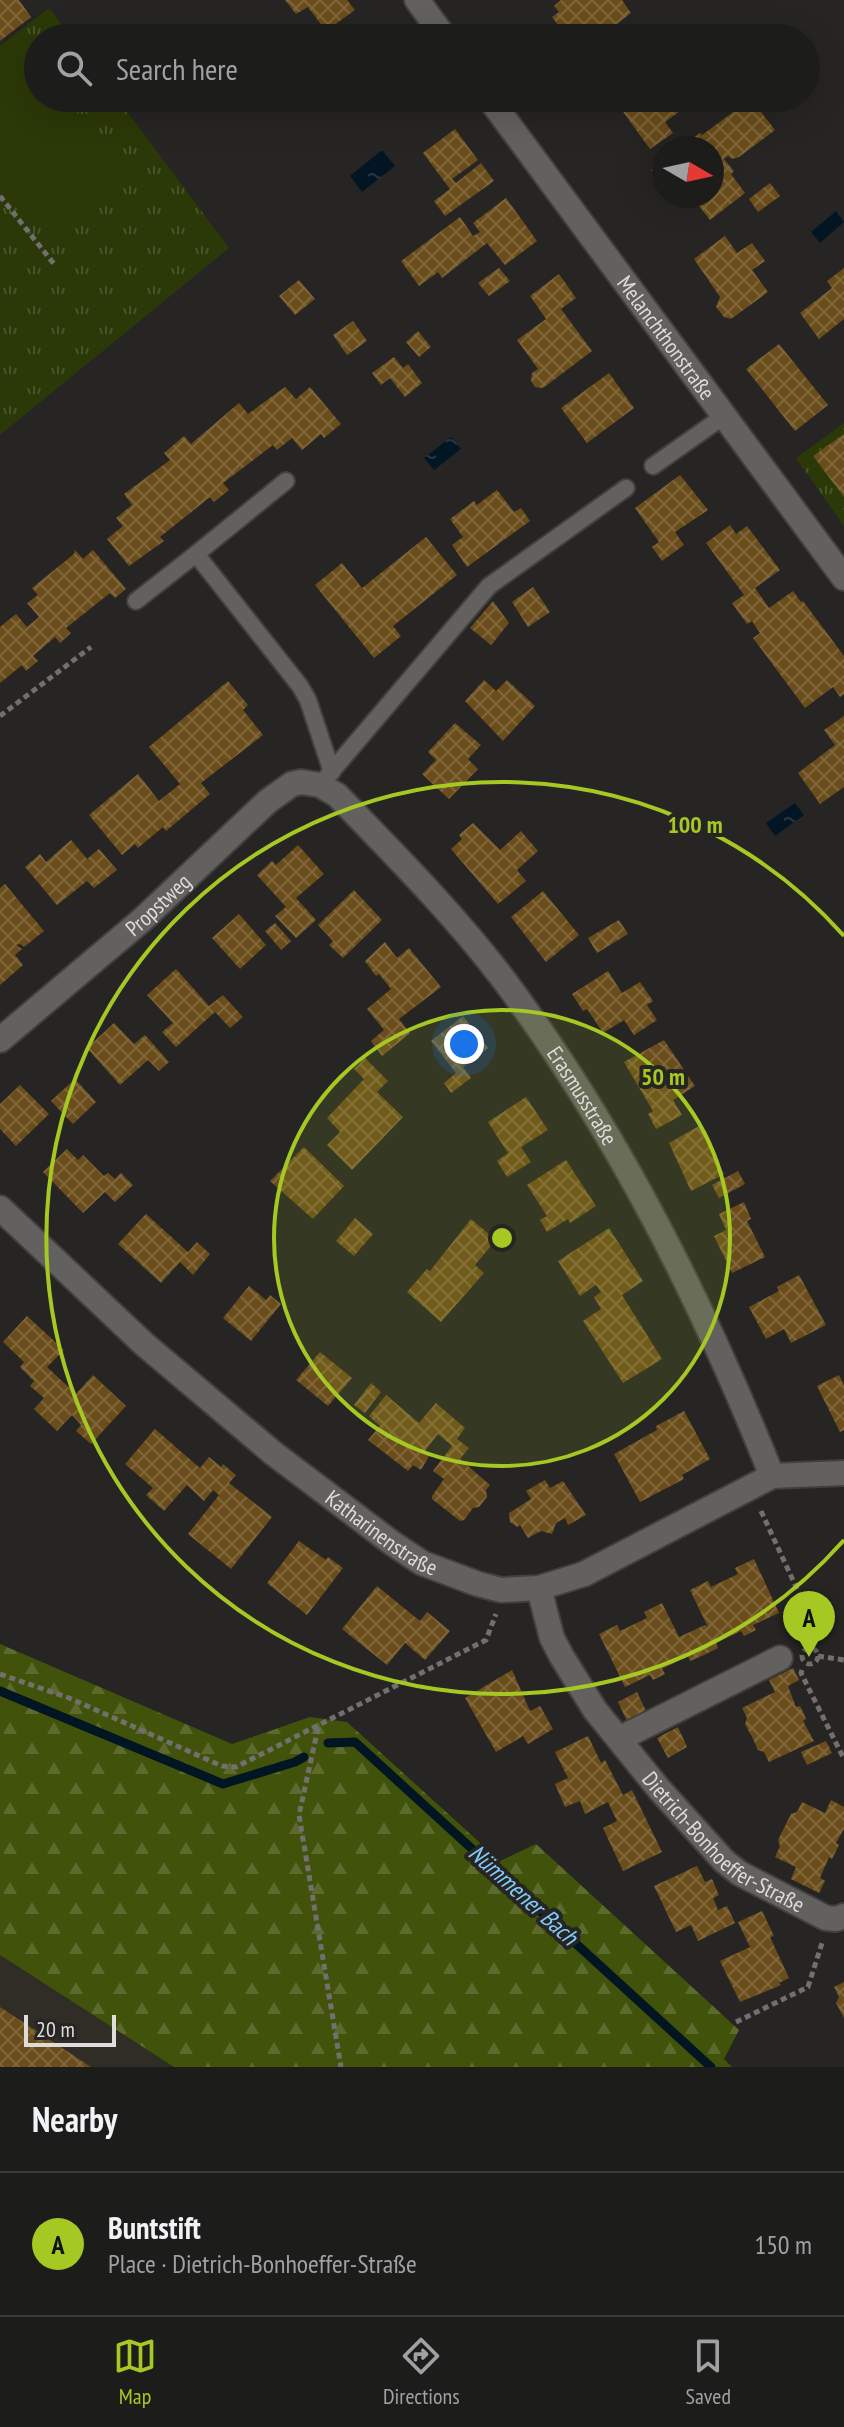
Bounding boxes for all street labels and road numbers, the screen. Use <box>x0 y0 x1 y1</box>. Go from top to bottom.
street label: Melanchthonstraße <box>611 270 721 405</box>
street label: Propstweg <box>120 867 196 942</box>
street label: Erasmusstraße <box>541 1041 624 1150</box>
street label: Katharinenstraße <box>320 1484 441 1582</box>
street label: Dietrich-Bonhoeffer-Straße <box>636 1766 809 1919</box>

